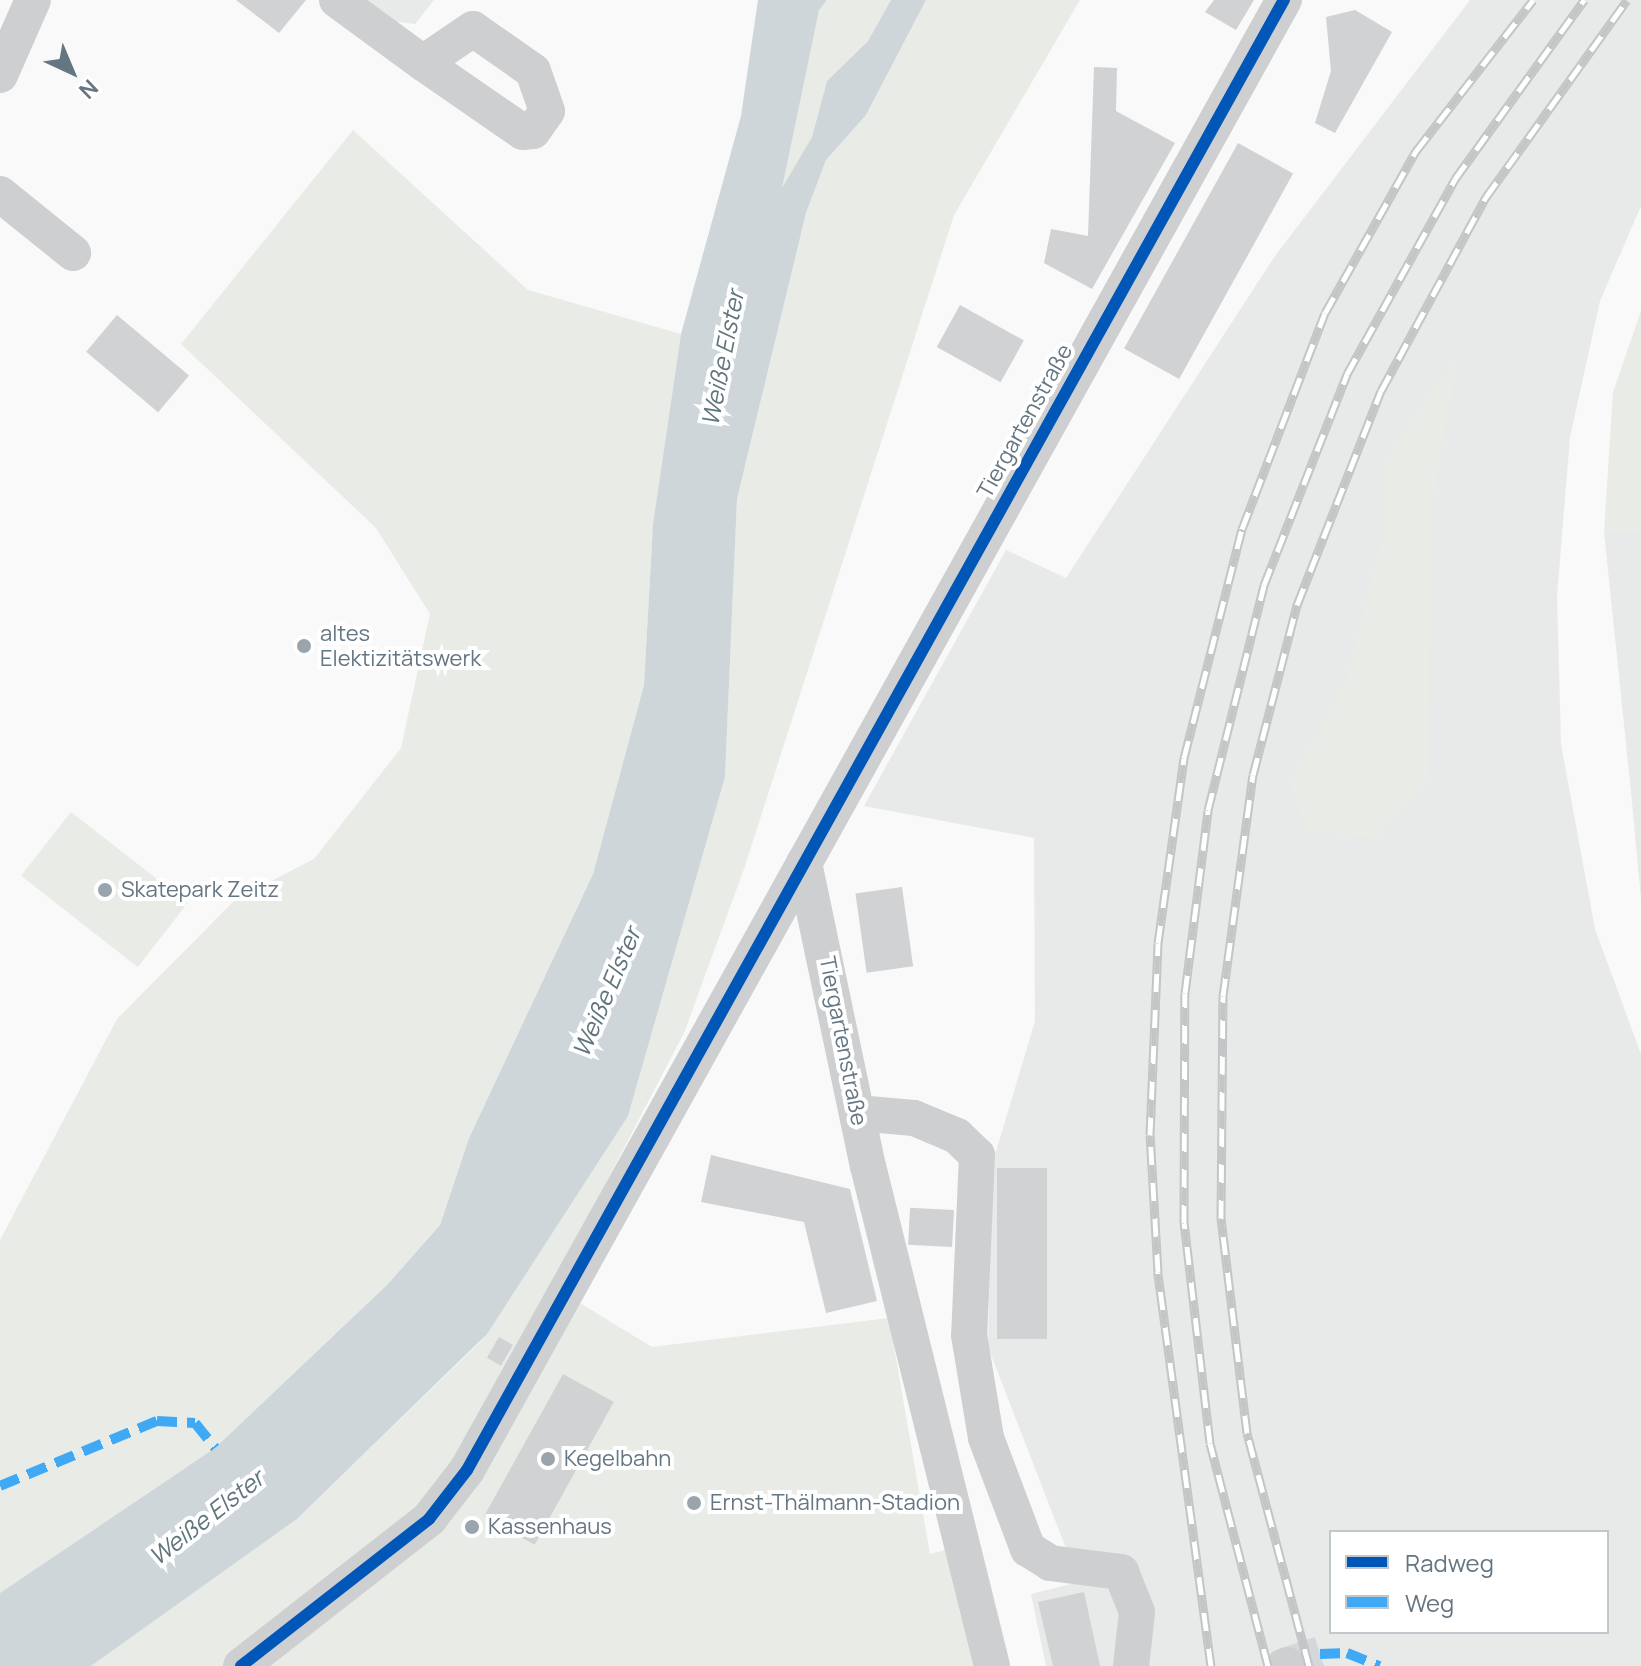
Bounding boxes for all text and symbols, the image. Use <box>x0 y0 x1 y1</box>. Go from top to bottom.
north arrow <box>32 32 112 112</box>
text: N <box>73 73 105 106</box>
water label: Weiße Elster <box>695 288 749 428</box>
street label: Tiergartenstraße <box>972 339 1078 503</box>
place label: altes Elektizitätswerk <box>320 620 481 672</box>
marker: altes Elektizitätswerk <box>295 637 313 655</box>
place label: Skatepark Zeitz <box>121 877 279 903</box>
marker: Skatepark Zeitz <box>96 881 114 899</box>
water label: Weiße Elster <box>566 923 646 1061</box>
street label: Tiergartenstraße <box>814 954 872 1128</box>
place label: Kegelbahn <box>564 1446 671 1472</box>
marker: Kegelbahn <box>539 1450 557 1468</box>
water label: Weiße Elster <box>143 1463 269 1571</box>
place label: Ernst-Thälmann-Stadion <box>710 1490 960 1516</box>
marker: Ernst-Thälmann-Stadion <box>685 1494 703 1512</box>
place label: Kassenhaus <box>488 1514 612 1540</box>
marker: Kassenhaus <box>463 1518 481 1536</box>
legend <box>1329 1530 1609 1634</box>
text: Radweg <box>1405 1546 1494 1579</box>
text: Weg <box>1405 1586 1454 1619</box>

